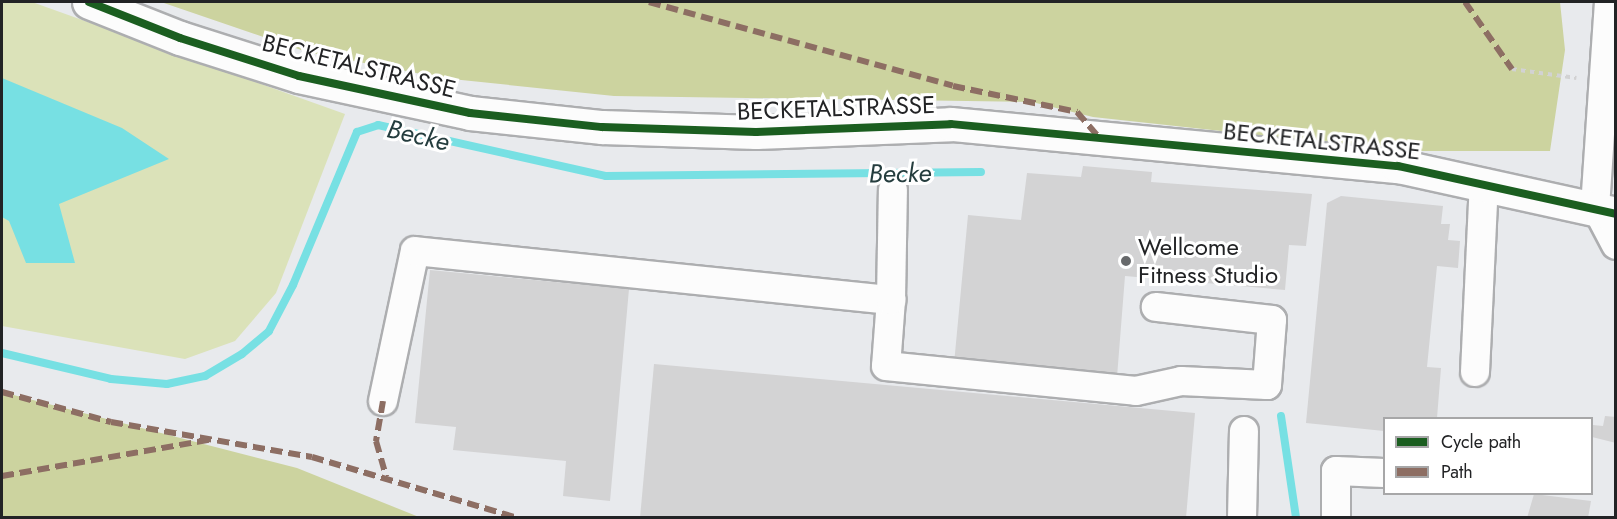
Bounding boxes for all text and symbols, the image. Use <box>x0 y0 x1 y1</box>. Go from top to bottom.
street label: BECKETALSTRASSE <box>259 28 459 104</box>
street label: BECKETALSTRASSE <box>736 90 936 126</box>
water label: Becke <box>384 114 452 158</box>
street label: BECKETALSTRASSE <box>1222 116 1422 166</box>
water label: Becke <box>868 158 932 190</box>
place label: Wellcome Fitness Studio <box>1138 233 1278 289</box>
marker: Wellcome Fitness Studio <box>1119 254 1133 268</box>
legend <box>1383 417 1593 495</box>
text: Cycle path <box>1441 429 1521 455</box>
text: Path <box>1441 459 1473 485</box>

